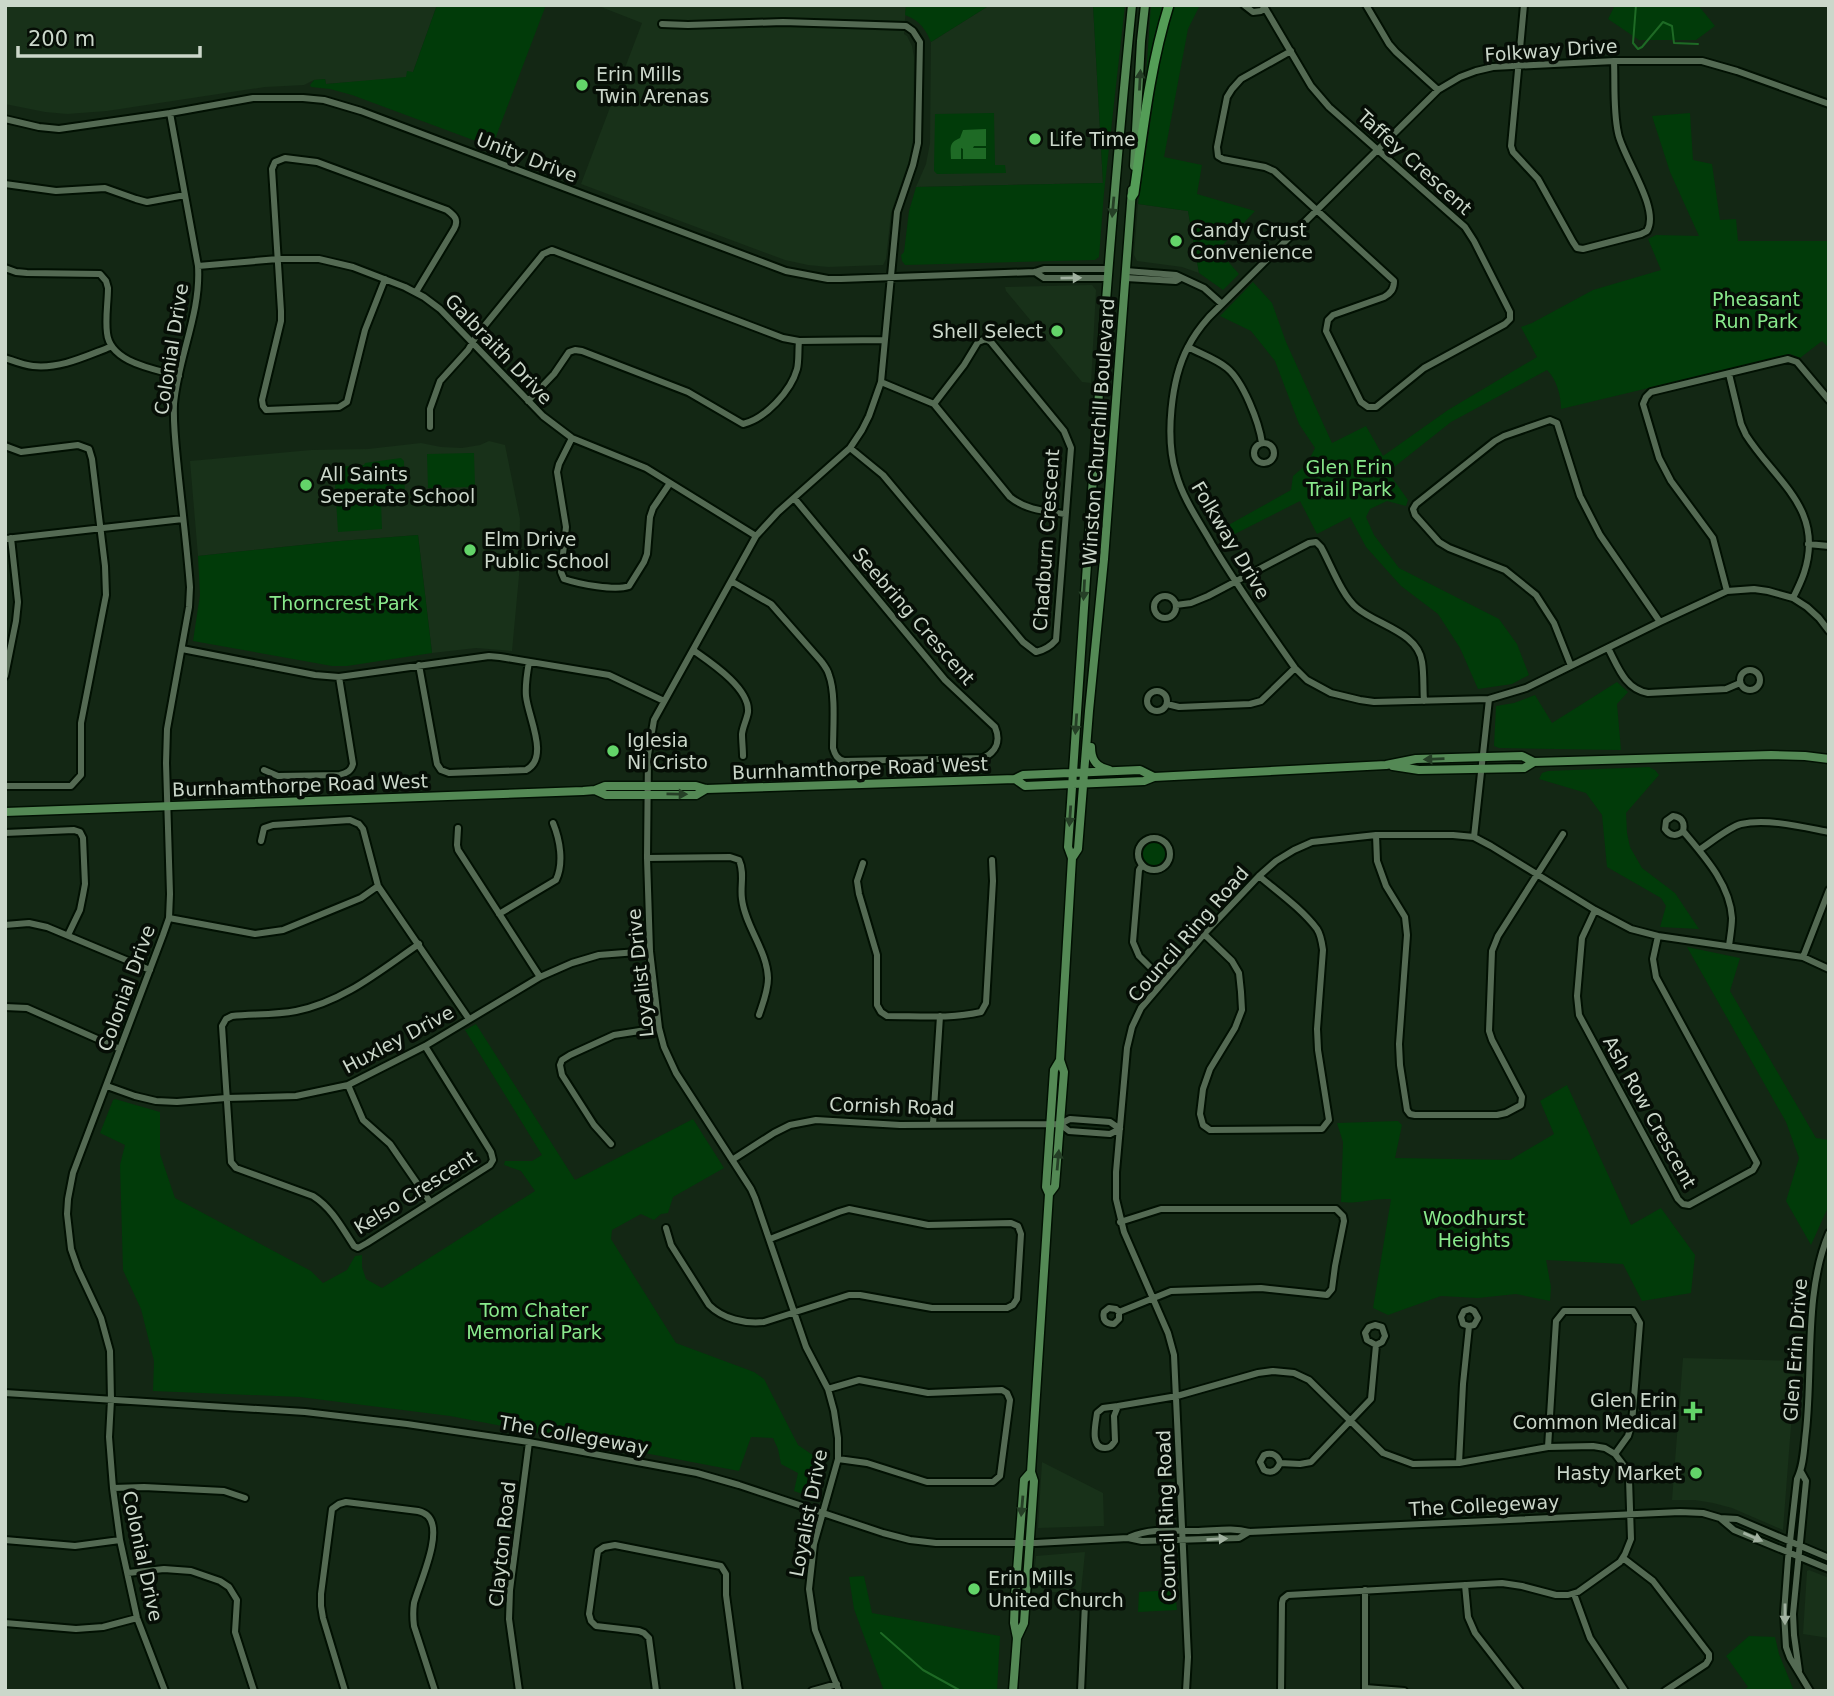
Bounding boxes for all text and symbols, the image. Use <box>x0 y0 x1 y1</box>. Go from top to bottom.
scale bar <box>18 14 200 58</box>
text: 200 m <box>28 27 95 51</box>
street label: Folkway Drive <box>1484 34 1618 66</box>
place label: Erin Mills Twin Arenas <box>595 63 709 107</box>
one-way arrow <box>1134 69 1145 91</box>
marker: Erin Mills Twin Arenas <box>574 77 590 93</box>
street label: Taffey Crescent <box>1353 104 1477 219</box>
street label: Unity Drive <box>473 128 581 186</box>
place label: Life Time <box>1049 128 1136 150</box>
marker: Life Time <box>1027 131 1043 147</box>
one-way arrow <box>1107 196 1118 218</box>
place label: Candy Crust Convenience <box>1190 219 1313 263</box>
marker: Candy Crust Convenience <box>1168 233 1184 249</box>
one-way arrow <box>1060 272 1082 284</box>
street label: Colonial Drive <box>150 282 192 416</box>
park label: Pheasant Run Park <box>1712 288 1800 332</box>
street label: Galbraith Drive <box>441 289 557 409</box>
street label: Winston Churchill Boulevard <box>1078 298 1118 566</box>
place label: Shell Select <box>932 320 1043 342</box>
marker: Shell Select <box>1049 323 1065 339</box>
street label: Chadburn Crescent <box>1029 448 1063 632</box>
park label: Glen Erin Trail Park <box>1305 456 1392 500</box>
place label: All Saints Seperate School <box>320 463 475 507</box>
marker: All Saints Seperate School <box>298 477 314 493</box>
street label: Folkway Drive <box>1187 477 1275 603</box>
place label: Elm Drive Public School <box>484 528 609 572</box>
marker: Elm Drive Public School <box>462 542 478 558</box>
street label: Seebring Crescent <box>848 543 980 689</box>
one-way arrow <box>1079 579 1090 601</box>
park label: Thorncrest Park <box>269 592 418 614</box>
one-way arrow <box>1070 714 1081 736</box>
place label: Iglesia Ni Cristo <box>627 729 708 773</box>
marker: Iglesia Ni Cristo <box>605 743 621 759</box>
street label: Burnhamthorpe Road West <box>732 753 988 783</box>
one-way arrow <box>1423 753 1445 764</box>
street label: Burnhamthorpe Road West <box>172 770 428 800</box>
one-way arrow <box>666 789 688 800</box>
one-way arrow <box>1064 805 1075 827</box>
street label: Council Ring Road <box>1123 862 1253 1006</box>
street label: Loyalist Drive <box>622 908 658 1038</box>
street label: Colonial Drive <box>93 922 159 1054</box>
street label: Huxley Drive <box>339 1001 457 1077</box>
street label: Ash Row Crescent <box>1599 1032 1701 1192</box>
street label: Cornish Road <box>829 1093 955 1119</box>
street label: Kelso Crescent <box>350 1146 480 1238</box>
one-way arrow <box>1053 1149 1064 1171</box>
park label: Woodhurst Heights <box>1423 1207 1525 1251</box>
street label: Glen Erin Drive <box>1779 1278 1811 1422</box>
park label: Tom Chater Memorial Park <box>466 1299 602 1343</box>
place label: Glen Erin Common Medical <box>1513 1389 1677 1433</box>
marker: Glen Erin Common Medical <box>1683 1401 1703 1421</box>
street label: The Collegeway <box>497 1411 650 1459</box>
street label: Council Ring Road <box>1152 1430 1180 1602</box>
street label: Loyalist Drive <box>785 1447 831 1579</box>
place label: Hasty Market <box>1556 1462 1682 1484</box>
marker: Hasty Market <box>1688 1465 1704 1481</box>
street label: Clayton Road <box>484 1480 520 1608</box>
street label: Colonial Drive <box>118 1489 168 1623</box>
street label: The Collegeway <box>1407 1490 1560 1520</box>
one-way arrow <box>1016 1495 1027 1517</box>
one-way arrow <box>1742 1532 1763 1543</box>
one-way arrow <box>1206 1533 1228 1544</box>
place label: Erin Mills United Church <box>988 1567 1124 1611</box>
marker: Erin Mills United Church <box>966 1581 982 1597</box>
one-way arrow <box>1779 1604 1791 1626</box>

